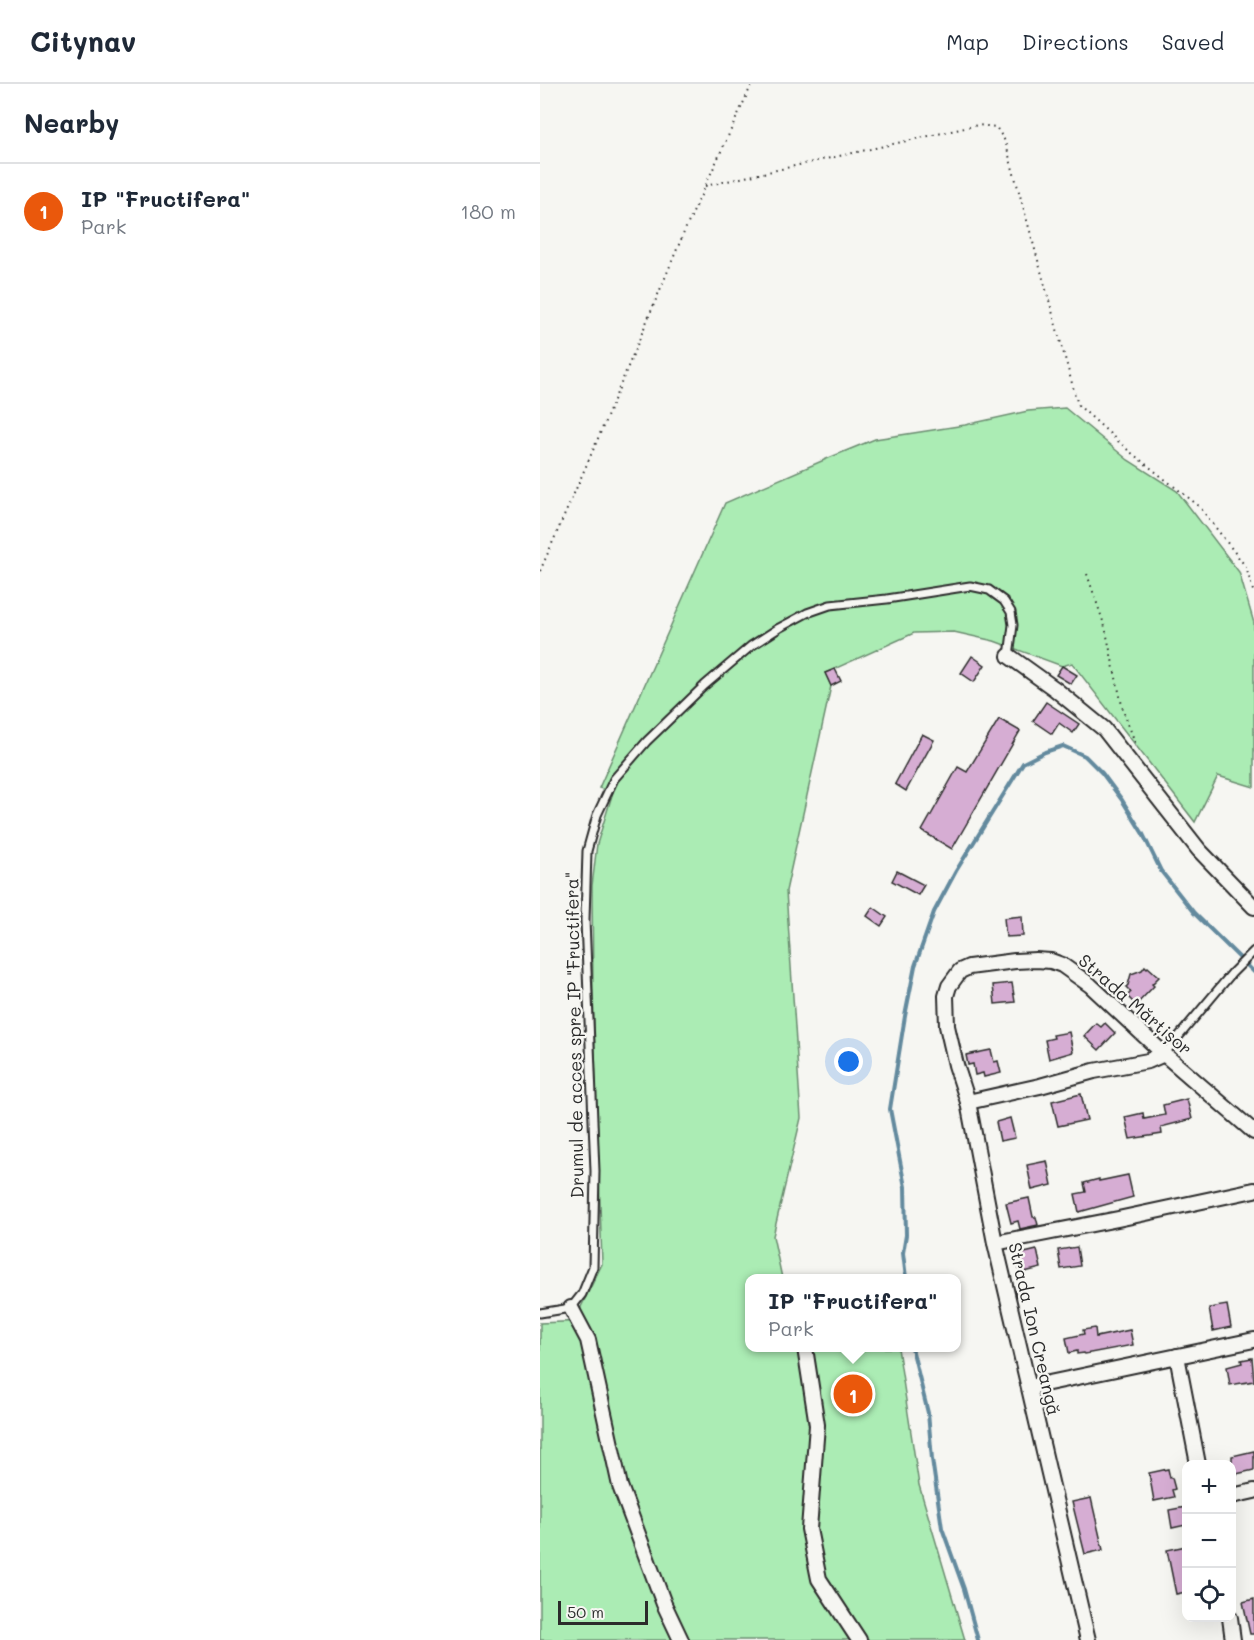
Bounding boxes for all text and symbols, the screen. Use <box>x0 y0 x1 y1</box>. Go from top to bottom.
text: Citynav <box>30 23 136 59</box>
text: Map <box>946 28 989 55</box>
text: Directions <box>1022 28 1129 55</box>
text: Saved <box>1162 28 1224 55</box>
text: Nearby <box>24 106 119 140</box>
text: IP "Fructifera" <box>81 184 251 213</box>
text: 1 <box>39 198 48 224</box>
text: 180 m <box>460 198 516 224</box>
text: Park <box>81 213 126 239</box>
street label: Drumul de acces spre IP "Fructifera" <box>559 872 589 1198</box>
street label: Strada Mărțișor <box>1074 948 1198 1060</box>
your location <box>834 1047 863 1076</box>
street label: Strada Ion Creangă <box>1003 1240 1067 1418</box>
popup <box>745 1274 961 1352</box>
text: IP "Fructifera" <box>768 1286 938 1315</box>
text: Park <box>768 1315 814 1341</box>
pin: 1 <box>834 1372 872 1416</box>
map controls <box>1182 1460 1236 1622</box>
button: + <box>1182 1460 1236 1514</box>
button: − <box>1182 1514 1236 1568</box>
button: locate <box>1182 1568 1236 1622</box>
scale bar <box>558 1598 648 1626</box>
text: 50 m <box>567 1601 604 1622</box>

